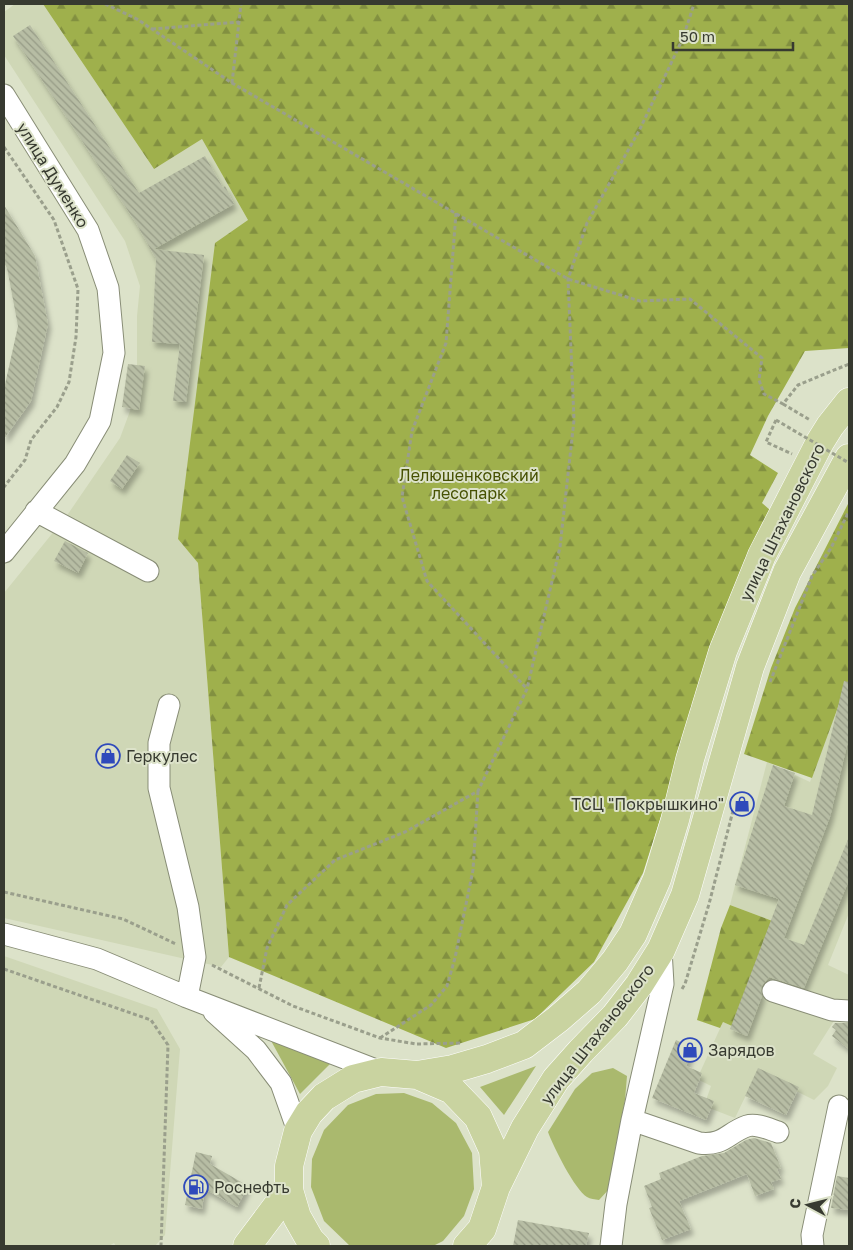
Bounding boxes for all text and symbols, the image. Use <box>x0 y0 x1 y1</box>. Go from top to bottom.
scale bar <box>673 20 793 52</box>
text: 50 m <box>680 27 715 45</box>
street label: улица Думенко <box>13 119 93 231</box>
street label: улица Штахановского <box>735 440 829 604</box>
park label: Лелюшенковский лесопарк <box>399 465 539 503</box>
shop icon: Геркулес <box>95 743 121 769</box>
place label: Геркулес <box>126 746 198 766</box>
shop icon: ТСЦ "Покрышкино" <box>729 791 755 817</box>
place label: ТСЦ "Покрышкино" <box>571 794 724 814</box>
street label: улица Штахановского <box>536 960 658 1108</box>
shop icon: Зарядов <box>677 1037 703 1063</box>
place label: Зарядов <box>708 1040 775 1060</box>
fuel station icon: Роснефть <box>183 1174 209 1200</box>
place label: Роснефть <box>214 1177 290 1197</box>
north arrow <box>783 1180 833 1230</box>
text: С <box>786 1197 804 1209</box>

